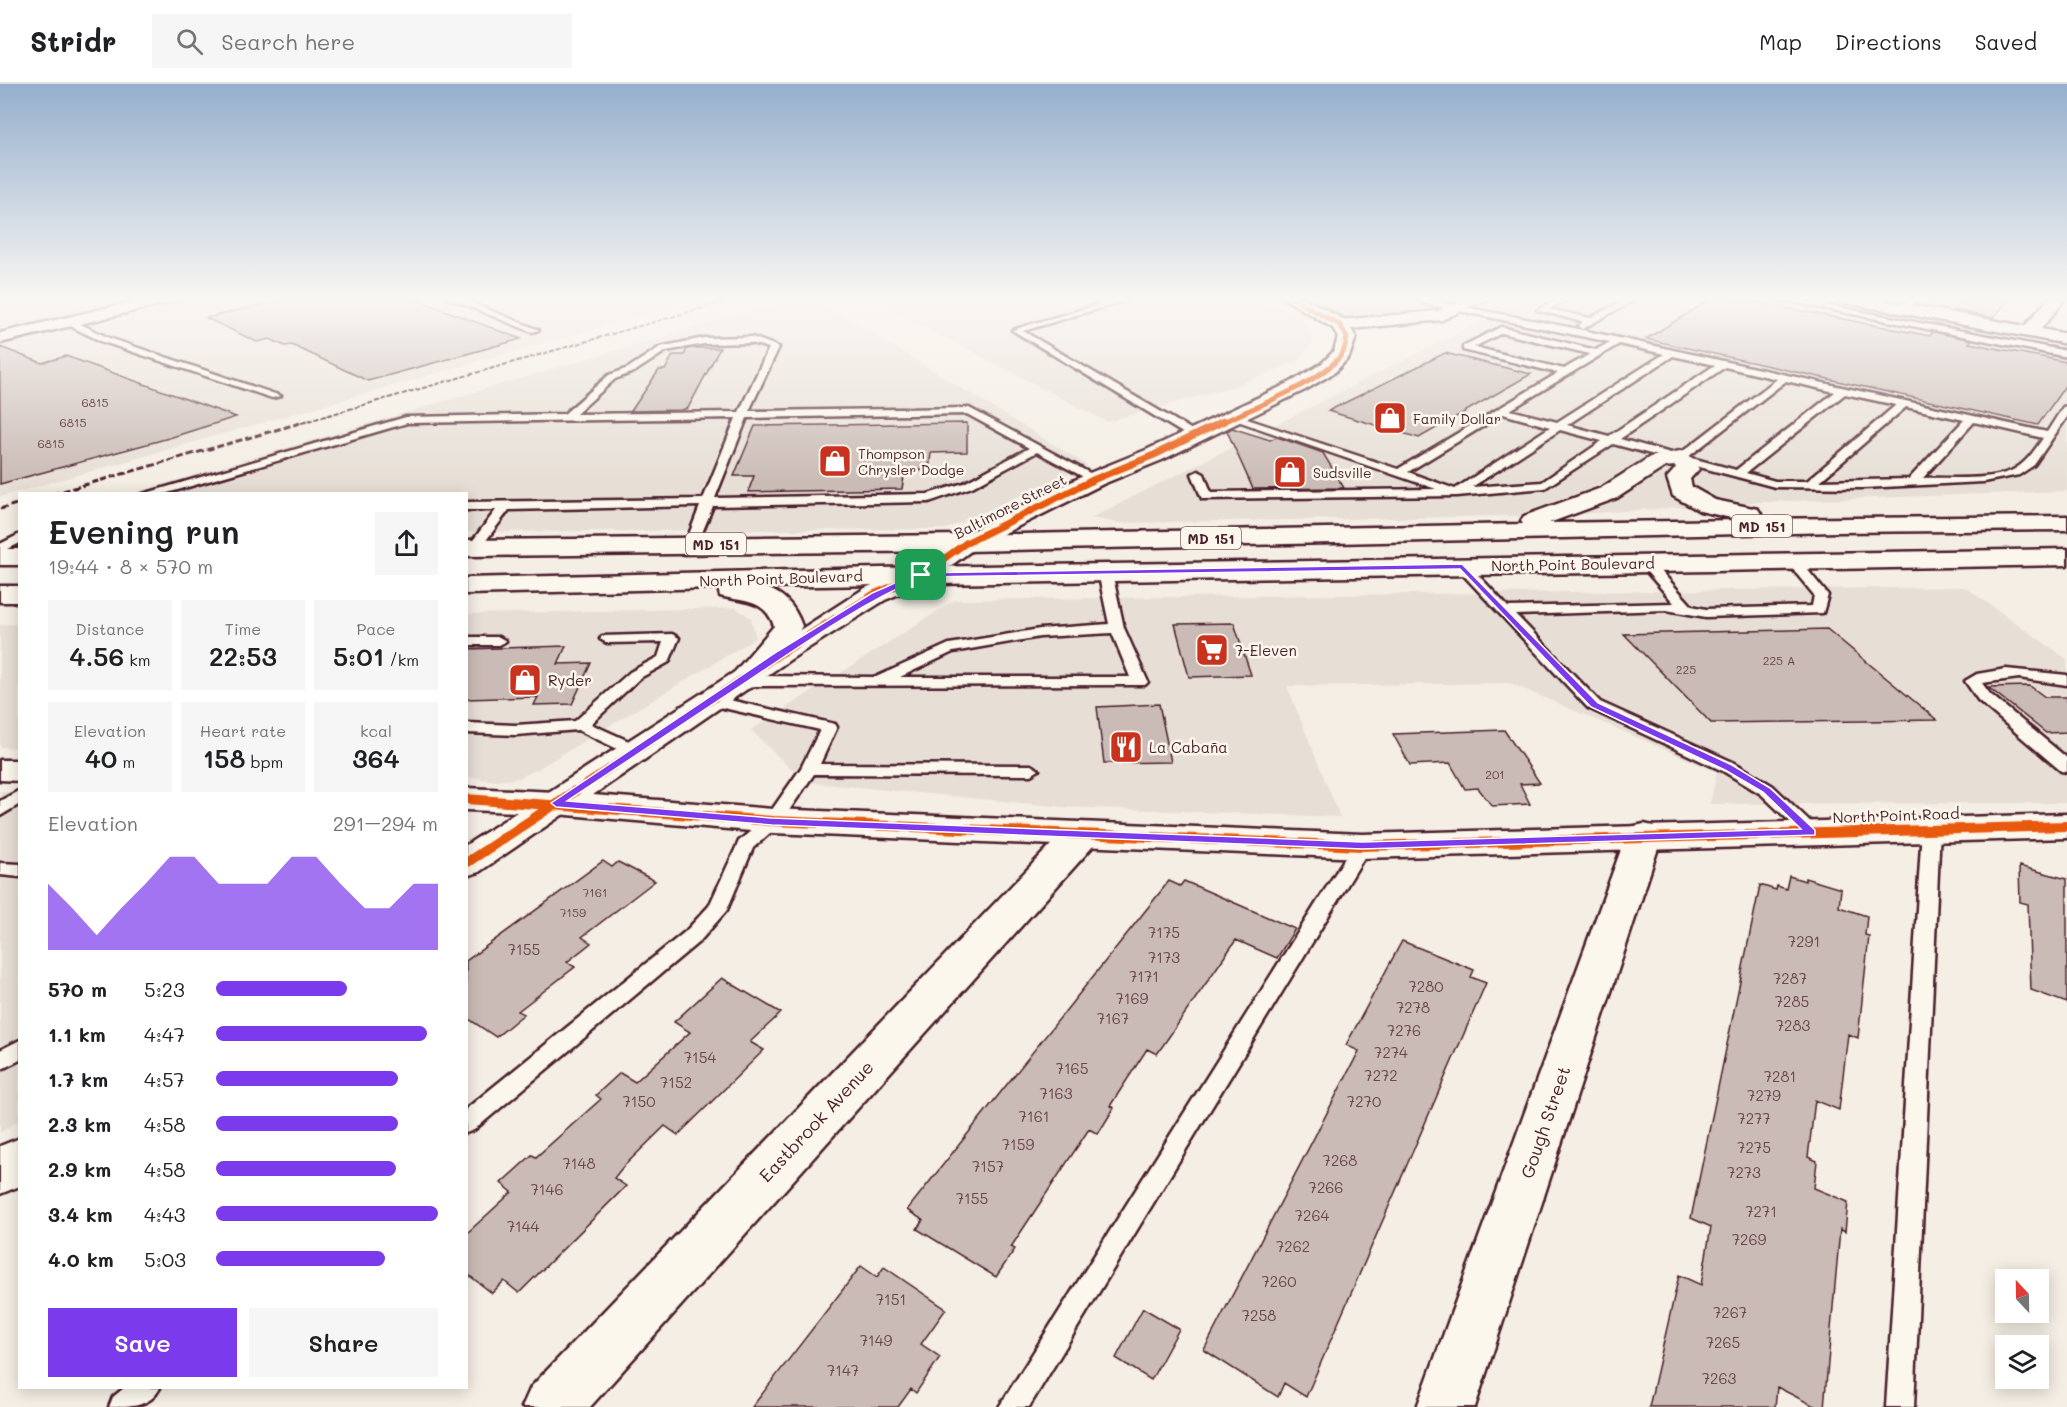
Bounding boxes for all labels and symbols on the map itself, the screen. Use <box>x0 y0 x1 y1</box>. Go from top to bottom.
house number: 6815 <box>82 394 108 410</box>
shop icon: Family Dollar <box>1372 400 1408 436</box>
place label: Family Dollar <box>1413 409 1501 428</box>
house number: 6815 <box>60 414 86 430</box>
house number: 6815 <box>38 435 64 451</box>
shop icon: Thompson Chrysler Dodge <box>817 443 853 479</box>
place label: Thompson Chrysler Dodge <box>858 444 964 479</box>
shop icon: Sudsville <box>1272 454 1308 490</box>
place label: Sudsville <box>1313 463 1372 482</box>
street label: Baltimore Street <box>950 469 1070 543</box>
road number: MD 151 <box>1732 515 1792 537</box>
road number: MD 151 <box>1181 527 1241 549</box>
road number: MD 151 <box>686 533 746 555</box>
pin <box>895 549 946 600</box>
street label: North Point Boulevard <box>1491 553 1655 575</box>
street label: North Point Boulevard <box>699 565 863 591</box>
supermarket icon: 7-Eleven <box>1194 632 1230 668</box>
place label: 7-Eleven <box>1235 640 1297 660</box>
house number: 225 A <box>1763 652 1795 668</box>
house number: 225 <box>1676 661 1696 677</box>
shop icon: Ryder <box>507 662 543 698</box>
place label: Ryder <box>548 670 592 690</box>
restaurant icon: La Cabaña <box>1108 729 1144 765</box>
place label: La Cabaña <box>1149 737 1228 757</box>
house number: 201 <box>1485 766 1505 782</box>
street label: North Point Road <box>1832 803 1960 827</box>
house number: 7161 <box>583 884 607 900</box>
house number: 7159 <box>560 904 586 920</box>
house number: 7175 <box>1148 922 1180 942</box>
house number: 7291 <box>1788 931 1820 951</box>
house number: 7155 <box>508 939 540 959</box>
house number: 7173 <box>1148 947 1180 967</box>
house number: 7171 <box>1129 966 1159 986</box>
house number: 7287 <box>1773 968 1807 988</box>
house number: 7280 <box>1408 976 1444 996</box>
house number: 7169 <box>1116 988 1149 1008</box>
house number: 7285 <box>1775 991 1809 1011</box>
house number: 7278 <box>1396 997 1430 1017</box>
house number: 7167 <box>1097 1008 1129 1028</box>
house number: 7283 <box>1776 1015 1810 1035</box>
house number: 7276 <box>1387 1020 1421 1040</box>
house number: 7274 <box>1374 1042 1408 1062</box>
house number: 7154 <box>684 1047 716 1067</box>
street label: Eastbrook Avenue <box>753 1055 879 1187</box>
house number: 7165 <box>1056 1058 1088 1078</box>
street label: Gough Street <box>1515 1063 1575 1181</box>
house number: 7272 <box>1364 1065 1398 1085</box>
house number: 7281 <box>1764 1066 1796 1086</box>
house number: 7152 <box>660 1072 692 1092</box>
house number: 7163 <box>1040 1083 1073 1103</box>
house number: 7279 <box>1747 1085 1781 1105</box>
house number: 7150 <box>622 1091 656 1111</box>
house number: 7270 <box>1347 1091 1381 1111</box>
house number: 7161 <box>1019 1106 1049 1126</box>
house number: 7277 <box>1737 1108 1771 1128</box>
house number: 7159 <box>1002 1134 1034 1154</box>
house number: 7275 <box>1737 1137 1771 1157</box>
house number: 7268 <box>1323 1150 1357 1170</box>
house number: 7148 <box>563 1153 595 1173</box>
house number: 7157 <box>972 1156 1004 1176</box>
house number: 7273 <box>1727 1162 1761 1182</box>
house number: 7266 <box>1309 1177 1343 1197</box>
house number: 7146 <box>531 1179 563 1199</box>
house number: 7155 <box>956 1188 988 1208</box>
house number: 7271 <box>1745 1201 1777 1221</box>
house number: 7264 <box>1295 1205 1329 1225</box>
house number: 7144 <box>507 1216 540 1236</box>
house number: 7269 <box>1732 1229 1766 1249</box>
house number: 7262 <box>1276 1236 1310 1256</box>
north arrow <box>1995 1269 2049 1323</box>
house number: 7260 <box>1261 1271 1297 1291</box>
house number: 7151 <box>876 1289 906 1309</box>
house number: 7267 <box>1713 1302 1747 1322</box>
house number: 7258 <box>1242 1305 1276 1325</box>
house number: 7149 <box>860 1330 892 1350</box>
house number: 7265 <box>1706 1332 1740 1352</box>
house number: 7147 <box>827 1360 859 1380</box>
house number: 7263 <box>1702 1368 1736 1388</box>

